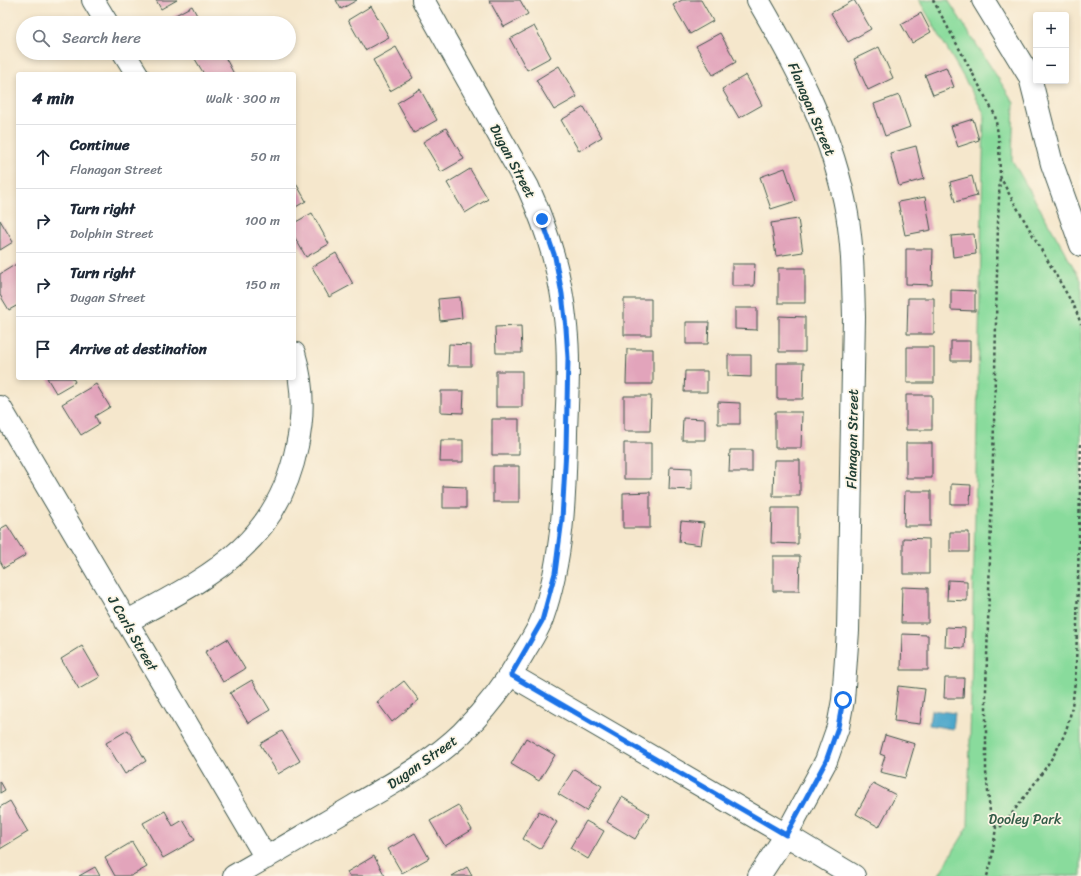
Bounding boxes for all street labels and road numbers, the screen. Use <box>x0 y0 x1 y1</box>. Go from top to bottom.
street label: Flanagan Street <box>781 58 843 160</box>
street label: Dugan Street <box>482 119 543 203</box>
street label: Flanagan Street <box>839 389 866 489</box>
street label: J Carls Street <box>100 590 165 677</box>
street label: Dugan Street <box>382 729 463 796</box>

